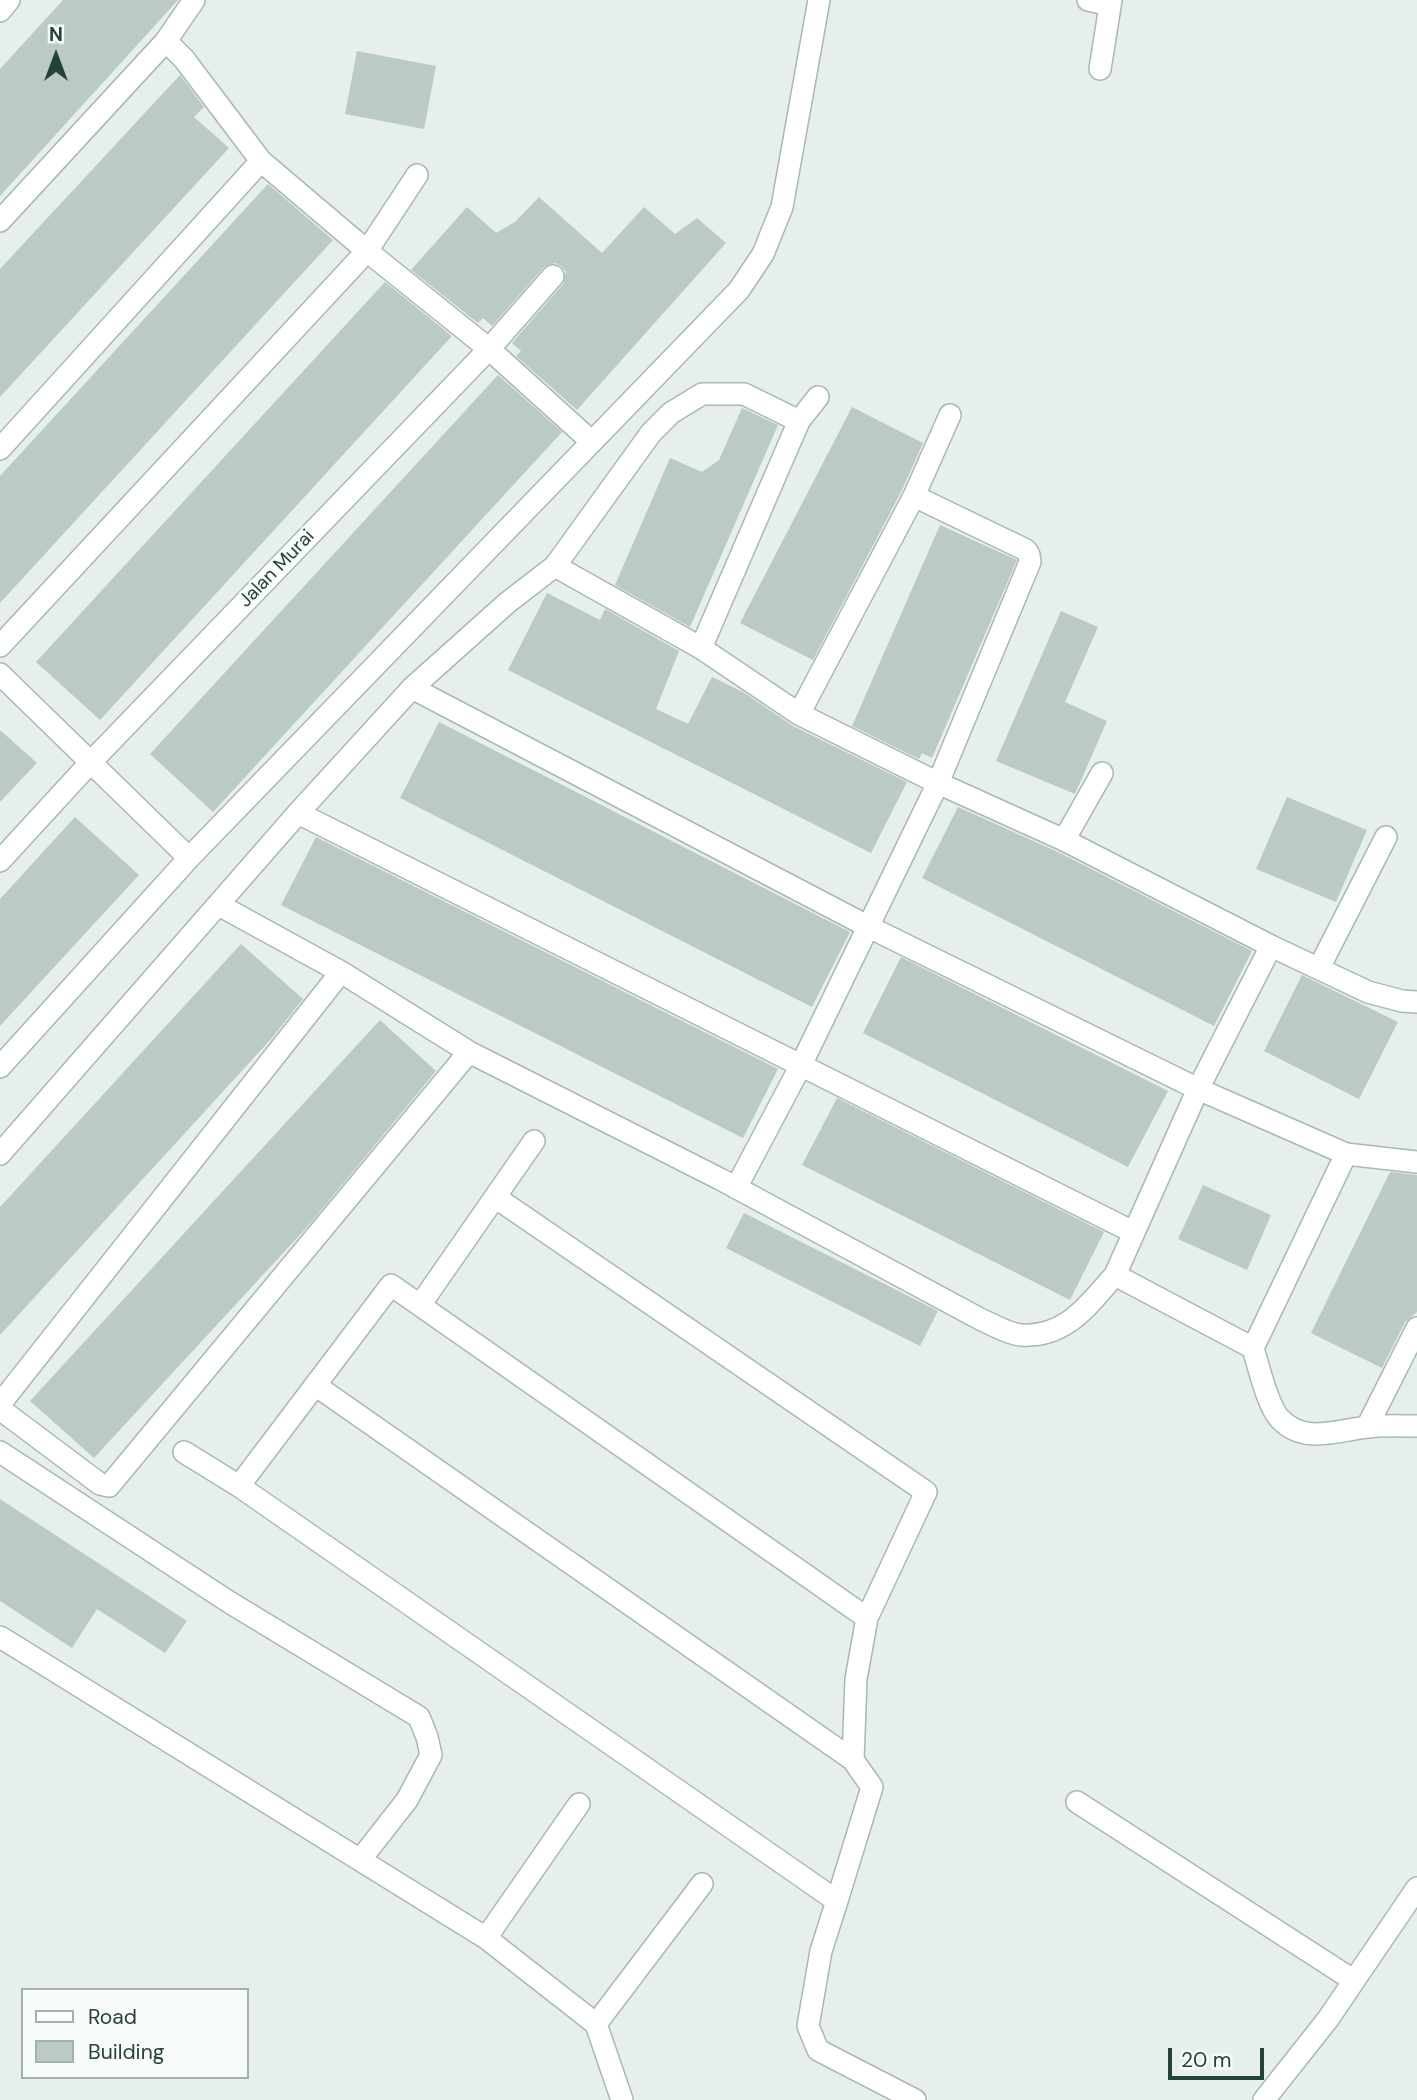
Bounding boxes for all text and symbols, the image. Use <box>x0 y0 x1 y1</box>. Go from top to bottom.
north arrow <box>21 21 91 91</box>
text: N <box>49 22 63 47</box>
street label: Jalan Murai <box>234 525 320 613</box>
legend <box>21 1988 248 2079</box>
text: Road <box>88 2003 137 2031</box>
scale bar <box>1172 2034 1268 2078</box>
text: Building <box>88 2038 164 2066</box>
text: 20 m <box>1181 2046 1232 2074</box>

